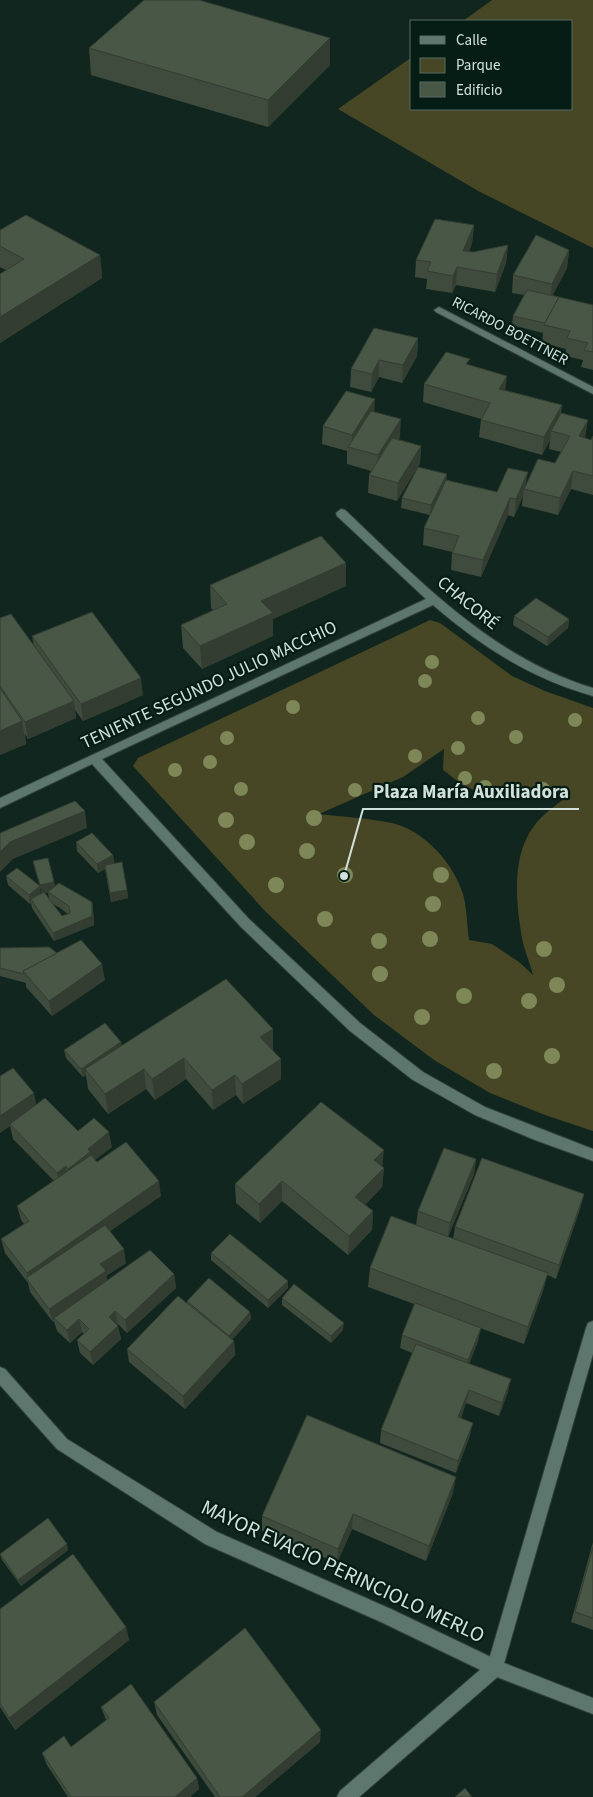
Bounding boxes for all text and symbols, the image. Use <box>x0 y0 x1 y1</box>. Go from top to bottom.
legend <box>410 20 573 110</box>
text: Calle <box>456 30 487 51</box>
text: Parque <box>456 55 500 76</box>
text: Edificio <box>456 80 503 101</box>
street label: RICARDO BOETTNER <box>448 291 572 371</box>
street label: CHACORÉ <box>432 570 504 636</box>
street label: TENIENTE SEGUNDO JULIO MACCHIO <box>77 615 341 755</box>
callout: Plaza María Auxiliadora <box>363 775 579 809</box>
text: Plaza María Auxiliadora <box>373 779 569 806</box>
street label: MAYOR EVACIO PERINCIOLO MERLO <box>196 1492 490 1650</box>

